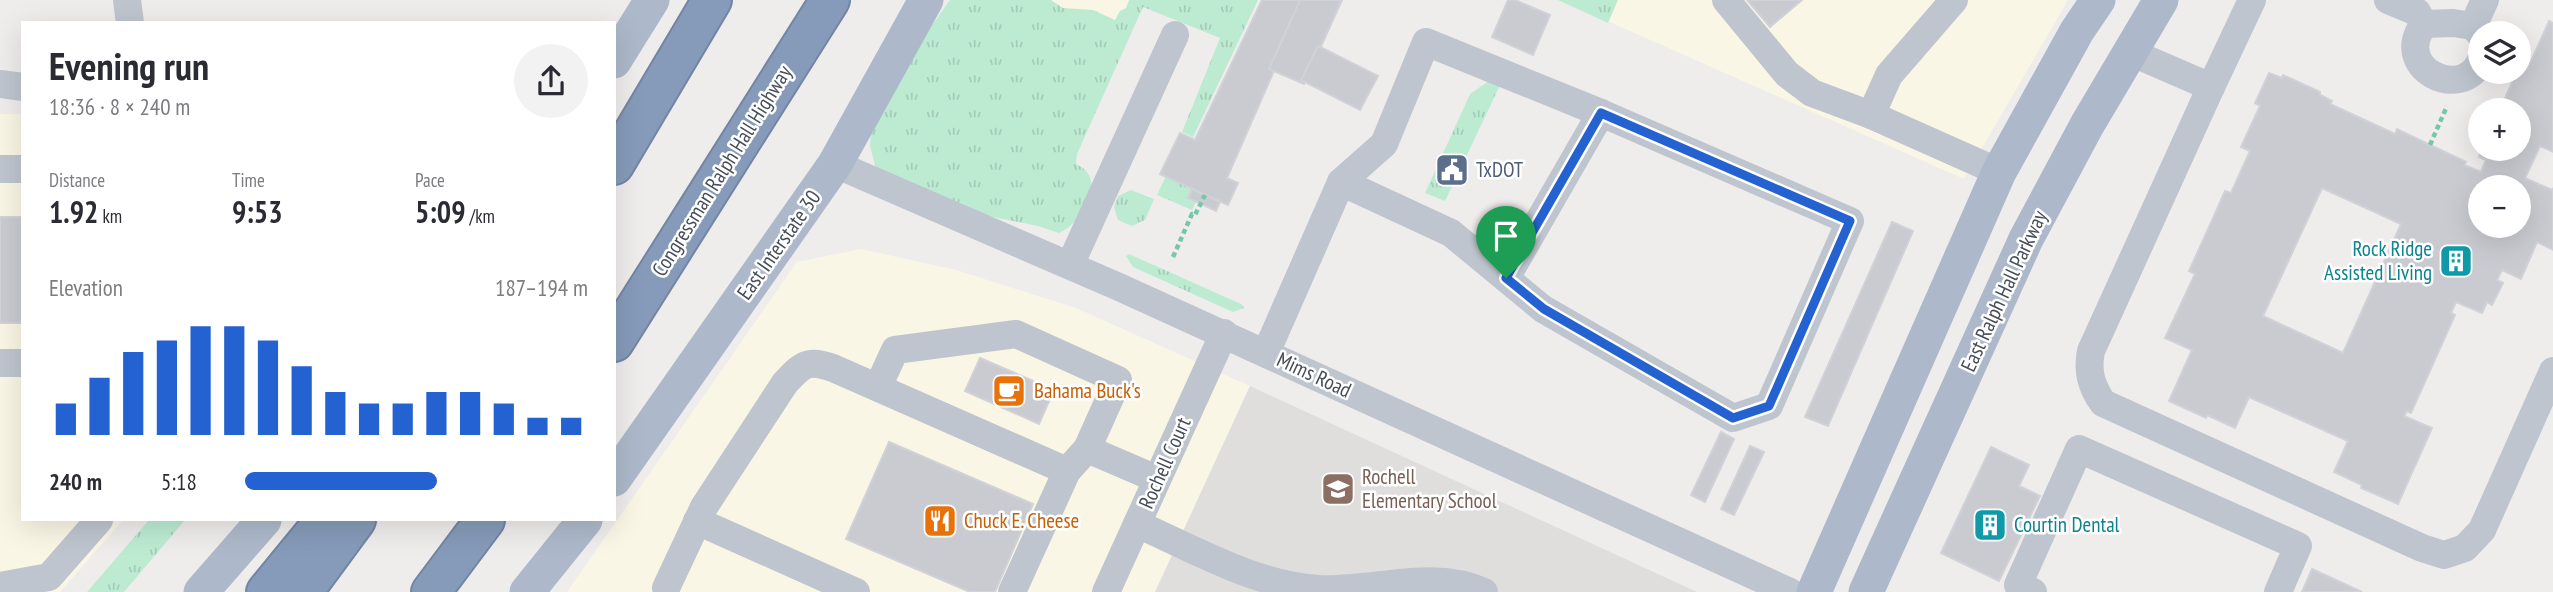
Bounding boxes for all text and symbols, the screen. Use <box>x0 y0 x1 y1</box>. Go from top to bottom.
map controls <box>2468 21 2531 238</box>
button: layers <box>2468 21 2531 84</box>
text: Evening run <box>49 41 209 90</box>
button: share <box>514 44 588 118</box>
street label: Congressman Ralph Hall Highway <box>646 60 798 281</box>
text: 18:36 · 8 × 240 m <box>49 92 190 121</box>
button: + <box>2468 98 2531 161</box>
public building icon: TxDOT <box>1433 151 1471 189</box>
place label: TxDOT <box>1476 156 1524 183</box>
text: Distance <box>49 168 105 192</box>
text: Time <box>232 168 265 192</box>
text: Pace <box>415 168 445 192</box>
button: − <box>2468 175 2531 238</box>
street label: East Interstate 30 <box>731 185 826 305</box>
text: 1.92 <box>49 192 98 231</box>
text: 9:53 <box>232 192 283 231</box>
text: 5:09 <box>415 192 466 231</box>
text: km <box>98 204 122 228</box>
text: /km <box>466 204 495 228</box>
pin <box>1476 206 1536 278</box>
street label: East Ralph Hall Parkway <box>1954 206 2053 376</box>
icon: arrive <box>1487 217 1525 255</box>
place label: Rock Ridge Assisted Living <box>2324 235 2432 286</box>
building icon: Rock Ridge Assisted Living <box>2437 242 2475 280</box>
text: Elevation <box>49 273 123 302</box>
text: 187–194 m <box>495 273 588 302</box>
street label: Mims Road <box>1273 346 1356 403</box>
cafe icon: Bahama Buck's <box>990 372 1028 410</box>
place label: Bahama Buck's <box>1034 377 1141 404</box>
street label: Rochell Court <box>1132 413 1197 513</box>
place label: Rochell Elementary School <box>1362 463 1497 514</box>
text: 240 m <box>49 467 102 496</box>
text: 5:18 <box>161 467 197 496</box>
school or university icon: Rochell Elementary School <box>1319 470 1357 508</box>
restaurant icon: Chuck E. Cheese <box>921 502 959 540</box>
building icon: Courtin Dental <box>1971 506 2009 544</box>
place label: Chuck E. Cheese <box>964 507 1079 534</box>
place label: Courtin Dental <box>2014 511 2120 538</box>

